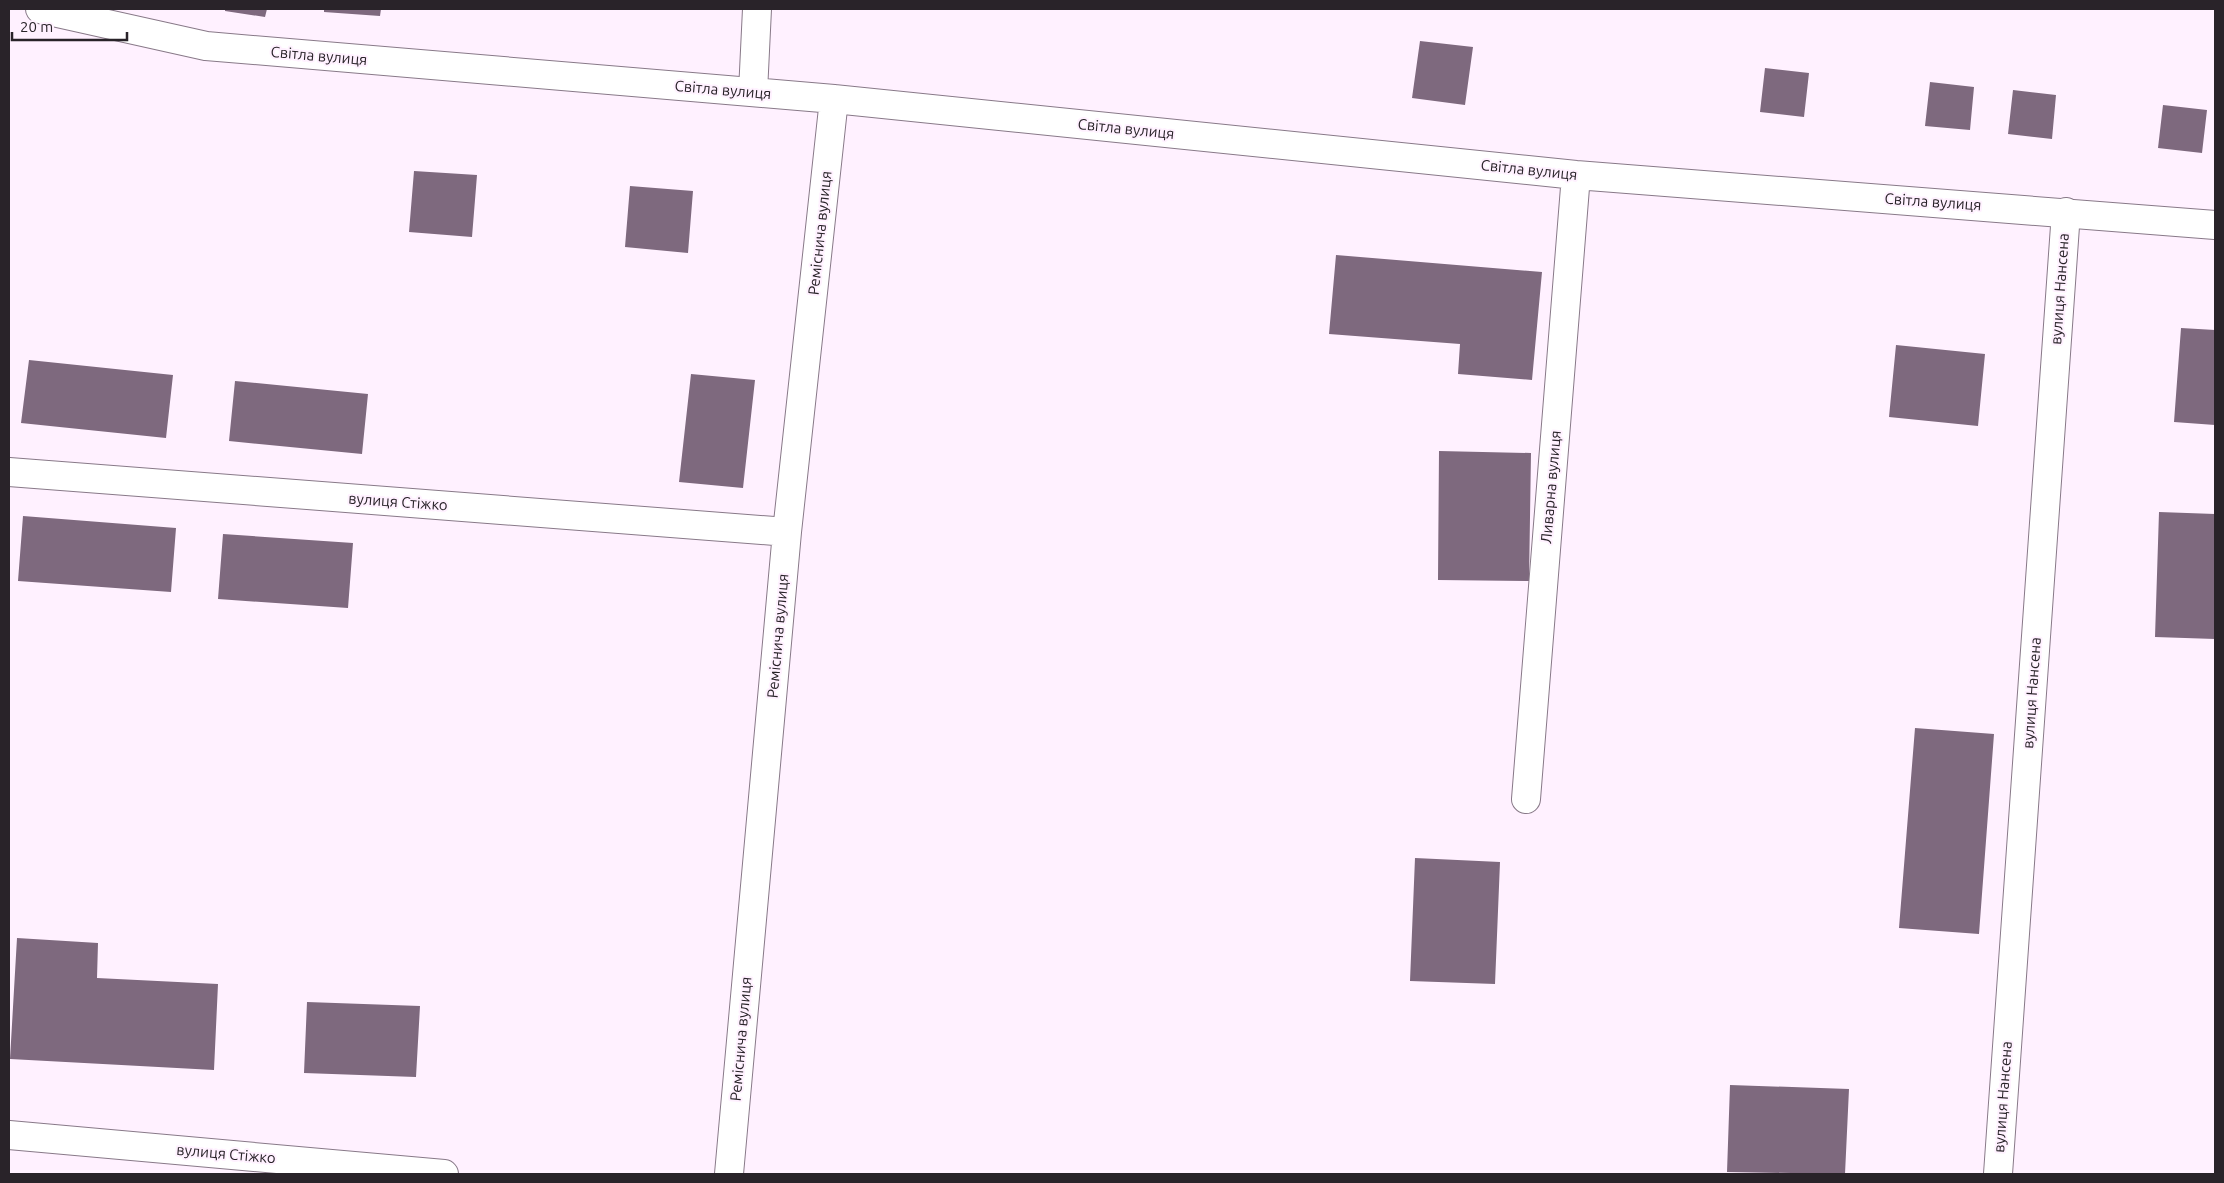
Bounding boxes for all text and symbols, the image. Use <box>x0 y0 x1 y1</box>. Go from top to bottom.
scale bar <box>12 10 128 42</box>
text: 20 m <box>20 18 53 35</box>
street label: Світла вулиця <box>270 43 368 68</box>
street label: Світла вулиця <box>674 77 772 102</box>
street label: Світла вулиця <box>1077 115 1175 142</box>
street label: Світла вулиця <box>1480 156 1578 183</box>
street label: Реміснича вулиця <box>805 170 834 296</box>
street label: Світла вулиця <box>1884 190 1982 213</box>
street label: вулиця Нансена <box>2047 233 2072 345</box>
street label: Ливарна вулиця <box>1537 430 1564 544</box>
street label: вулиця Стіжко <box>348 490 448 513</box>
street label: Реміснича вулиця <box>764 573 791 699</box>
street label: вулиця Нансена <box>2019 637 2044 749</box>
street label: Реміснича вулиця <box>727 976 754 1102</box>
street label: вулиця Нансена <box>1990 1041 2015 1153</box>
street label: вулиця Стіжко <box>176 1141 276 1166</box>

